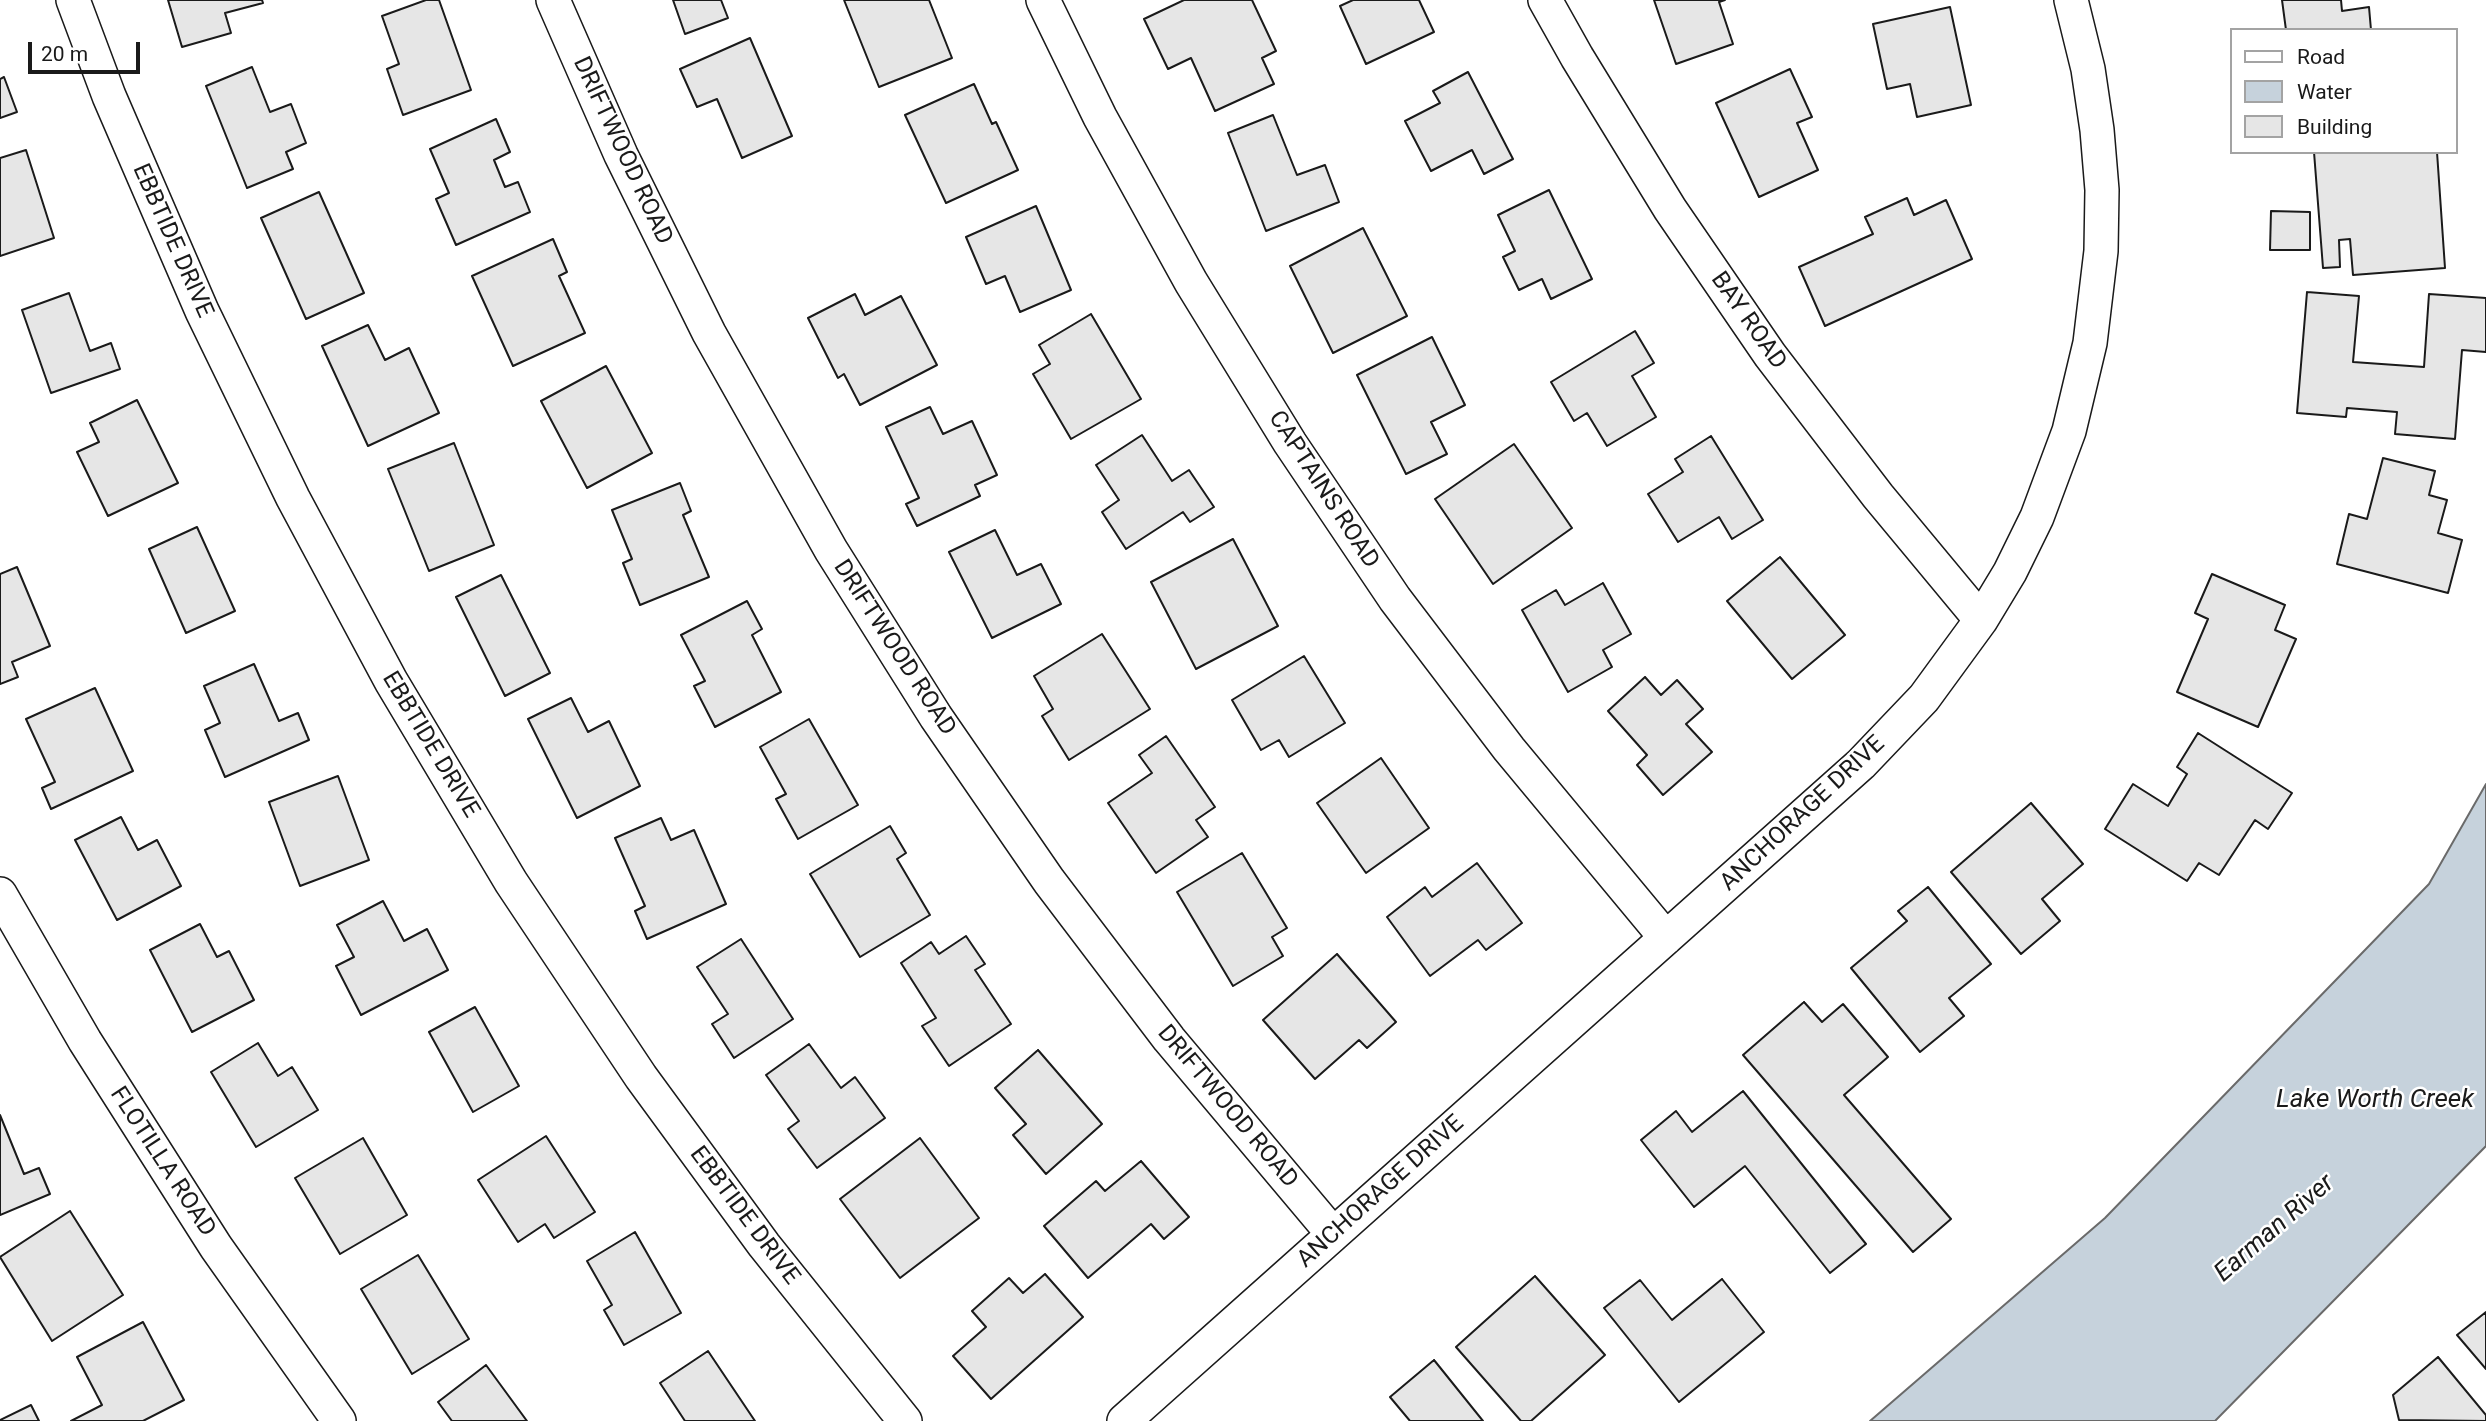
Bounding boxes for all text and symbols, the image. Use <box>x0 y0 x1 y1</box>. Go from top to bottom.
scale bar <box>32 28 144 72</box>
legend <box>2230 28 2458 154</box>
text: 20 m <box>41 42 88 66</box>
text: Road <box>2297 45 2345 69</box>
street label: DRIFTWOOD ROAD <box>566 53 678 249</box>
text: Water <box>2297 80 2352 104</box>
text: Building <box>2297 115 2372 139</box>
street label: EBBTIDE DRIVE <box>125 160 219 322</box>
street label: BAY ROAD <box>1704 267 1792 375</box>
street label: CAPTAINS ROAD <box>1261 406 1385 574</box>
street label: DRIFTWOOD ROAD <box>826 555 962 741</box>
street label: EBBTIDE DRIVE <box>375 667 485 823</box>
street label: ANCHORAGE DRIVE <box>1715 730 1891 898</box>
street label: DRIFTWOOD ROAD <box>1151 1020 1303 1194</box>
street label: FLOTILLA ROAD <box>103 1082 221 1242</box>
water label: Lake Worth Creek <box>2276 1084 2474 1116</box>
street label: ANCHORAGE DRIVE <box>1292 1110 1470 1274</box>
street label: EBBTIDE DRIVE <box>683 1141 805 1291</box>
water label: Earman River <box>2209 1169 2341 1289</box>

